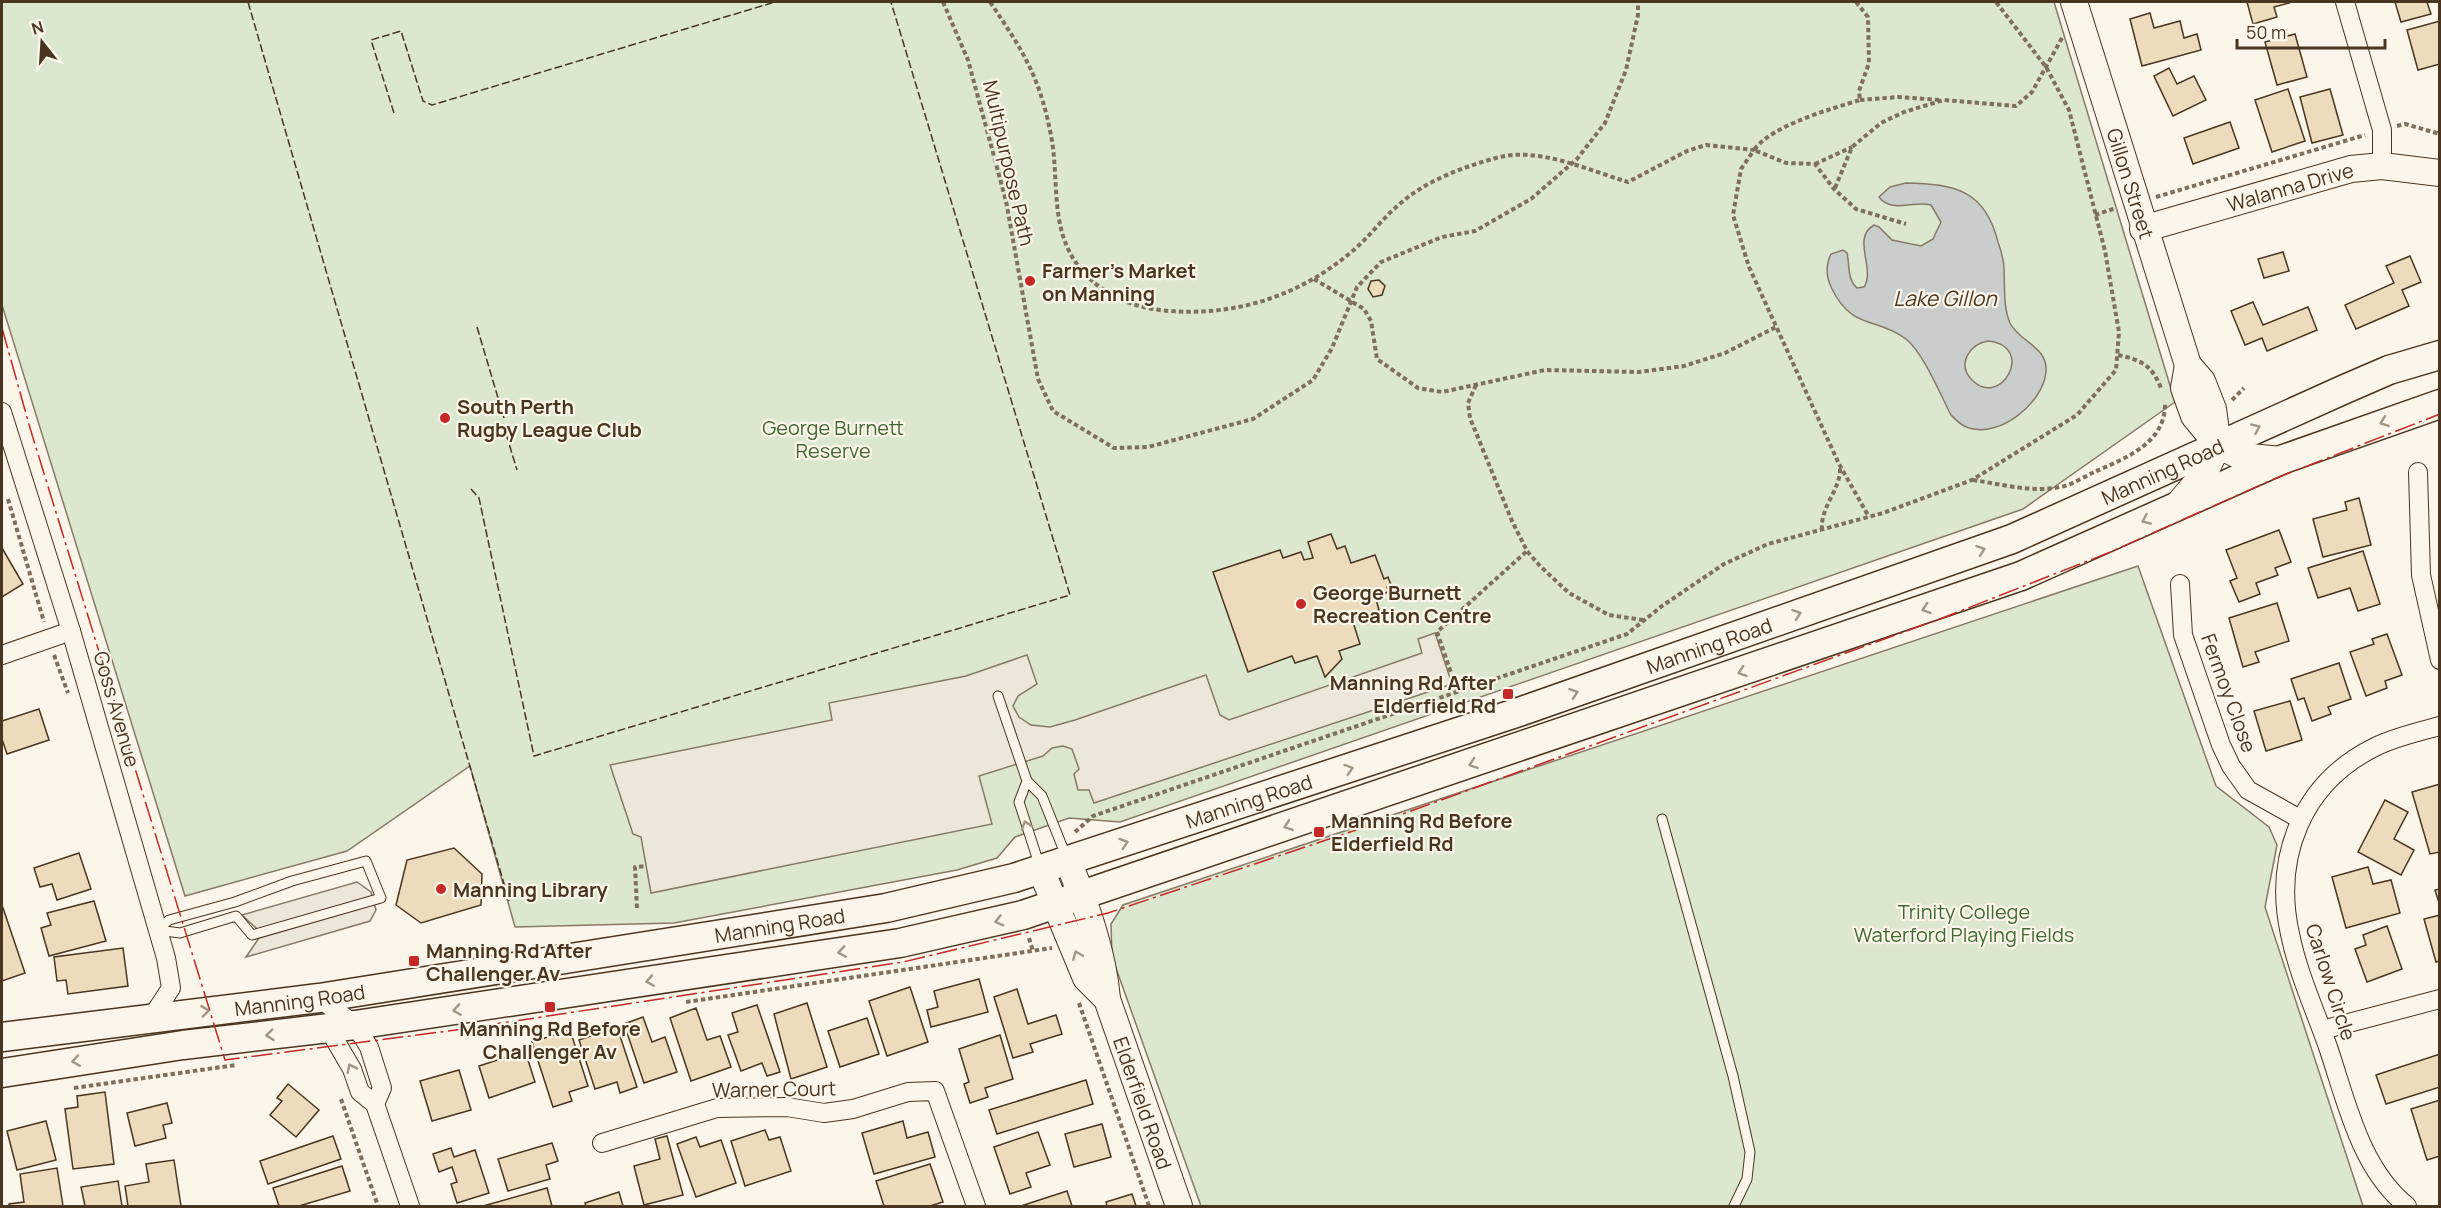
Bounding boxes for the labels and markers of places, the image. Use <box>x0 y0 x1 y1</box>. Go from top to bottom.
place label: Farmer's Market on Manning <box>1042 257 1196 307</box>
marker: Farmer's Market on Manning <box>1023 274 1037 288</box>
place label: South Perth Rugby League Club <box>457 393 642 443</box>
marker: South Perth Rugby League Club <box>438 411 452 425</box>
place label: George Burnett Recreation Centre <box>1313 579 1492 629</box>
marker: George Burnett Recreation Centre <box>1294 597 1308 611</box>
place label: Manning Rd After Elderfield Rd <box>1330 669 1496 719</box>
marker: Manning Rd After Elderfield Rd <box>1501 687 1515 701</box>
place label: Manning Rd Before Elderfield Rd <box>1331 807 1513 857</box>
marker: Manning Rd Before Elderfield Rd <box>1312 825 1326 839</box>
place label: Manning Library <box>453 876 609 903</box>
marker: Manning Library <box>434 882 448 896</box>
place label: Manning Rd After Challenger Av <box>426 937 592 987</box>
marker: Manning Rd After Challenger Av <box>407 954 421 968</box>
marker: Manning Rd Before Challenger Av <box>543 1000 557 1014</box>
place label: Manning Rd Before Challenger Av <box>459 1015 641 1065</box>

